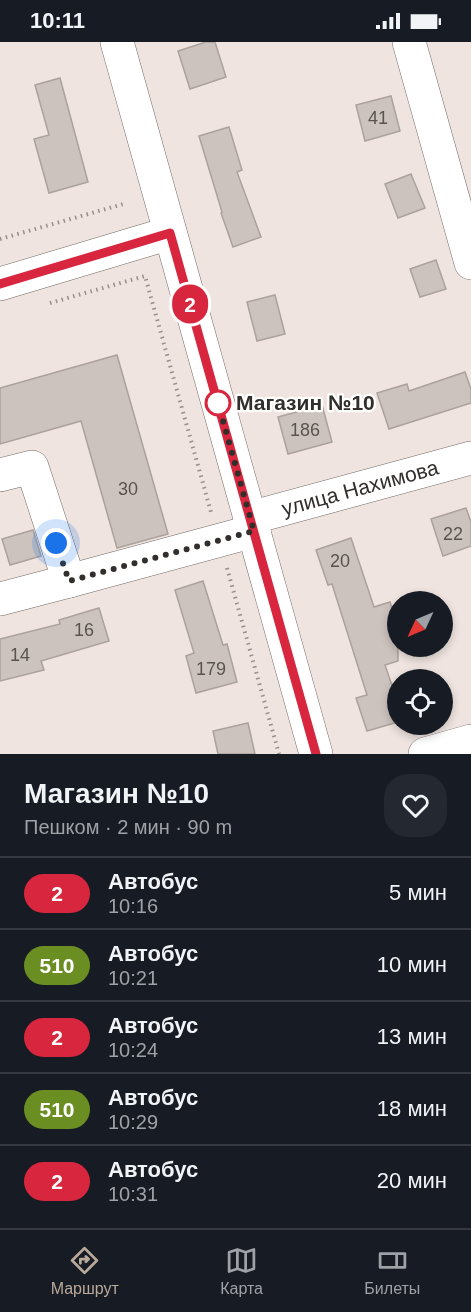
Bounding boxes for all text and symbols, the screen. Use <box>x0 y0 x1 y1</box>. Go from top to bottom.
text: 10:11 <box>30 8 85 33</box>
house number: 41 <box>368 108 388 128</box>
line badge: 2 <box>170 284 210 324</box>
text: 2 <box>184 293 196 316</box>
marker: Магазин №10 <box>205 390 231 416</box>
place label: Магазин №10 <box>236 391 375 414</box>
house number: 186 <box>290 420 320 440</box>
street label: улица Нахимова <box>279 455 441 520</box>
house number: 30 <box>118 479 138 499</box>
house number: 22 <box>443 524 463 544</box>
your location <box>41 528 71 558</box>
house number: 20 <box>330 551 350 571</box>
north arrow <box>387 591 453 657</box>
map controls <box>387 591 453 735</box>
house number: 16 <box>74 620 94 640</box>
house number: 14 <box>10 645 30 665</box>
house number: 179 <box>196 659 226 679</box>
button: locate <box>387 669 453 735</box>
button: heart <box>384 774 447 837</box>
text: Магазин №10 <box>24 778 209 809</box>
text: Пешком · 2 мин · 90 m <box>24 816 232 838</box>
text: Автобус <box>108 869 198 894</box>
text: 5 мин <box>389 880 447 905</box>
text: 2 <box>51 882 63 905</box>
text: 10:16 <box>108 895 158 917</box>
text: Автобус <box>108 941 198 966</box>
text: 10 мин <box>377 952 447 977</box>
text: 510 <box>39 954 75 977</box>
text: 10:21 <box>108 967 158 989</box>
text: Автобус <box>108 1013 198 1038</box>
text: 13 мин <box>377 1024 447 1049</box>
text: 2 <box>51 1026 63 1049</box>
text: 10:24 <box>108 1039 158 1061</box>
text: Автобус <box>108 1085 198 1110</box>
text: 18 мин <box>377 1096 447 1121</box>
text: 510 <box>39 1098 75 1121</box>
text: 10:29 <box>108 1111 158 1133</box>
text: Автобус <box>108 1157 198 1182</box>
text: 20 мин <box>377 1168 447 1193</box>
text: 2 <box>51 1170 63 1193</box>
text: 10:31 <box>108 1183 158 1205</box>
tab: Маршрут <box>51 1244 119 1298</box>
tab: Карта <box>220 1244 263 1298</box>
tab: Билеты <box>364 1244 420 1298</box>

